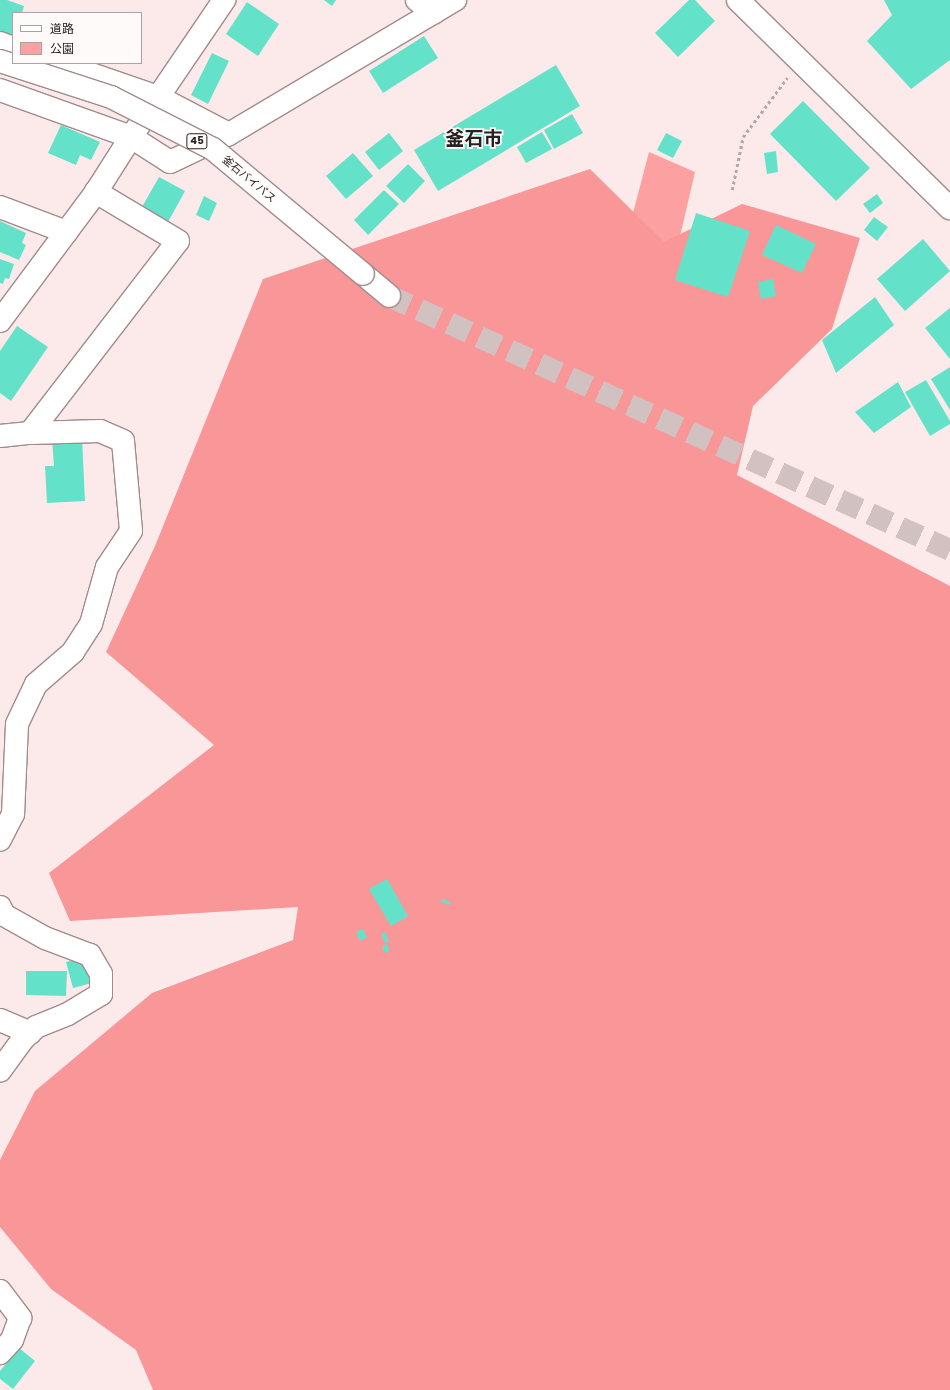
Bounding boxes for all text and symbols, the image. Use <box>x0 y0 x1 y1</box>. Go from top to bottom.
legend <box>12 12 142 64</box>
text: 道路 <box>50 20 74 37</box>
text: 公園 <box>50 40 74 57</box>
district label: 釜石市 <box>446 128 502 150</box>
road number: 45 <box>186 133 208 149</box>
street label: 釜石バイパス <box>219 153 279 205</box>

